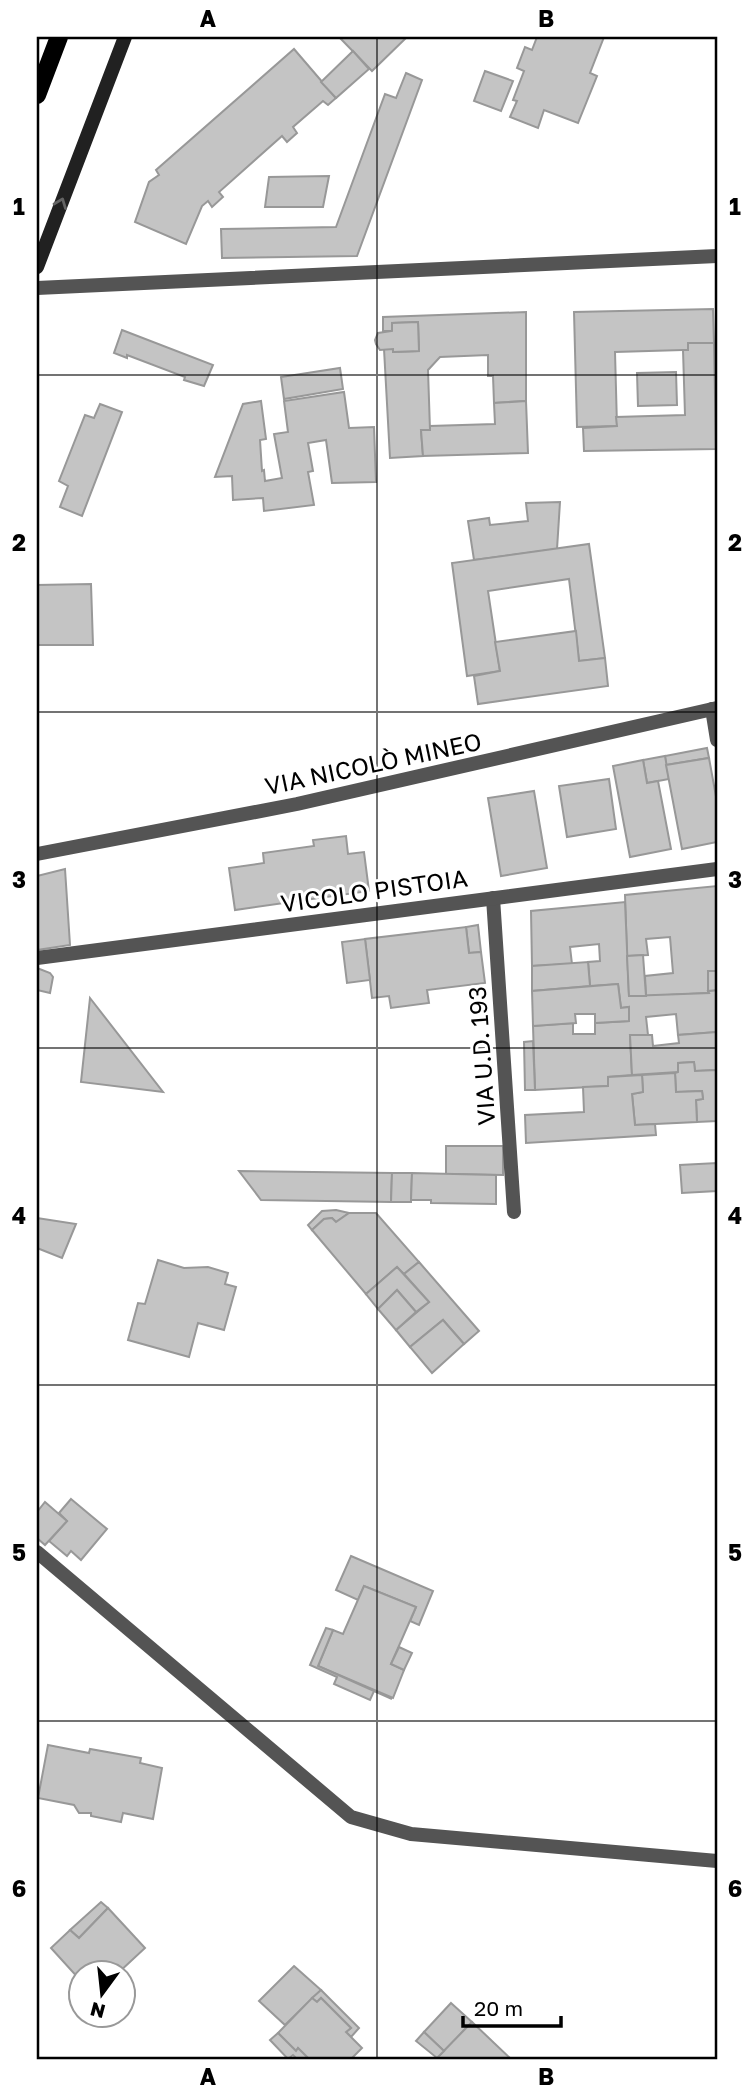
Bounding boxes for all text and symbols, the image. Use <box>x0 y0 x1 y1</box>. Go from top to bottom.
text: A <box>200 4 217 32</box>
text: B <box>538 4 554 32</box>
text: 1 <box>13 192 25 220</box>
text: 1 <box>729 192 741 220</box>
one-way arrow <box>53 198 67 210</box>
text: 2 <box>12 528 26 556</box>
text: 2 <box>728 528 742 556</box>
street label: VIA NICOLÒ MINEO <box>262 726 484 800</box>
street label: VICOLO PISTOIA <box>279 863 469 917</box>
text: 3 <box>12 865 26 893</box>
text: 3 <box>728 865 742 893</box>
street label: VIA U.D. 193 <box>462 985 500 1127</box>
text: 4 <box>12 1201 26 1229</box>
text: 4 <box>728 1201 742 1229</box>
text: 5 <box>12 1538 26 1566</box>
text: 5 <box>728 1538 742 1566</box>
text: 6 <box>12 1874 26 1902</box>
text: 6 <box>728 1874 742 1902</box>
north arrow <box>66 1960 136 2030</box>
scale bar <box>463 1984 562 2028</box>
text: 20 m <box>474 1995 523 2021</box>
text: N <box>88 1998 107 2024</box>
text: A <box>200 2062 217 2090</box>
text: B <box>538 2062 554 2090</box>

